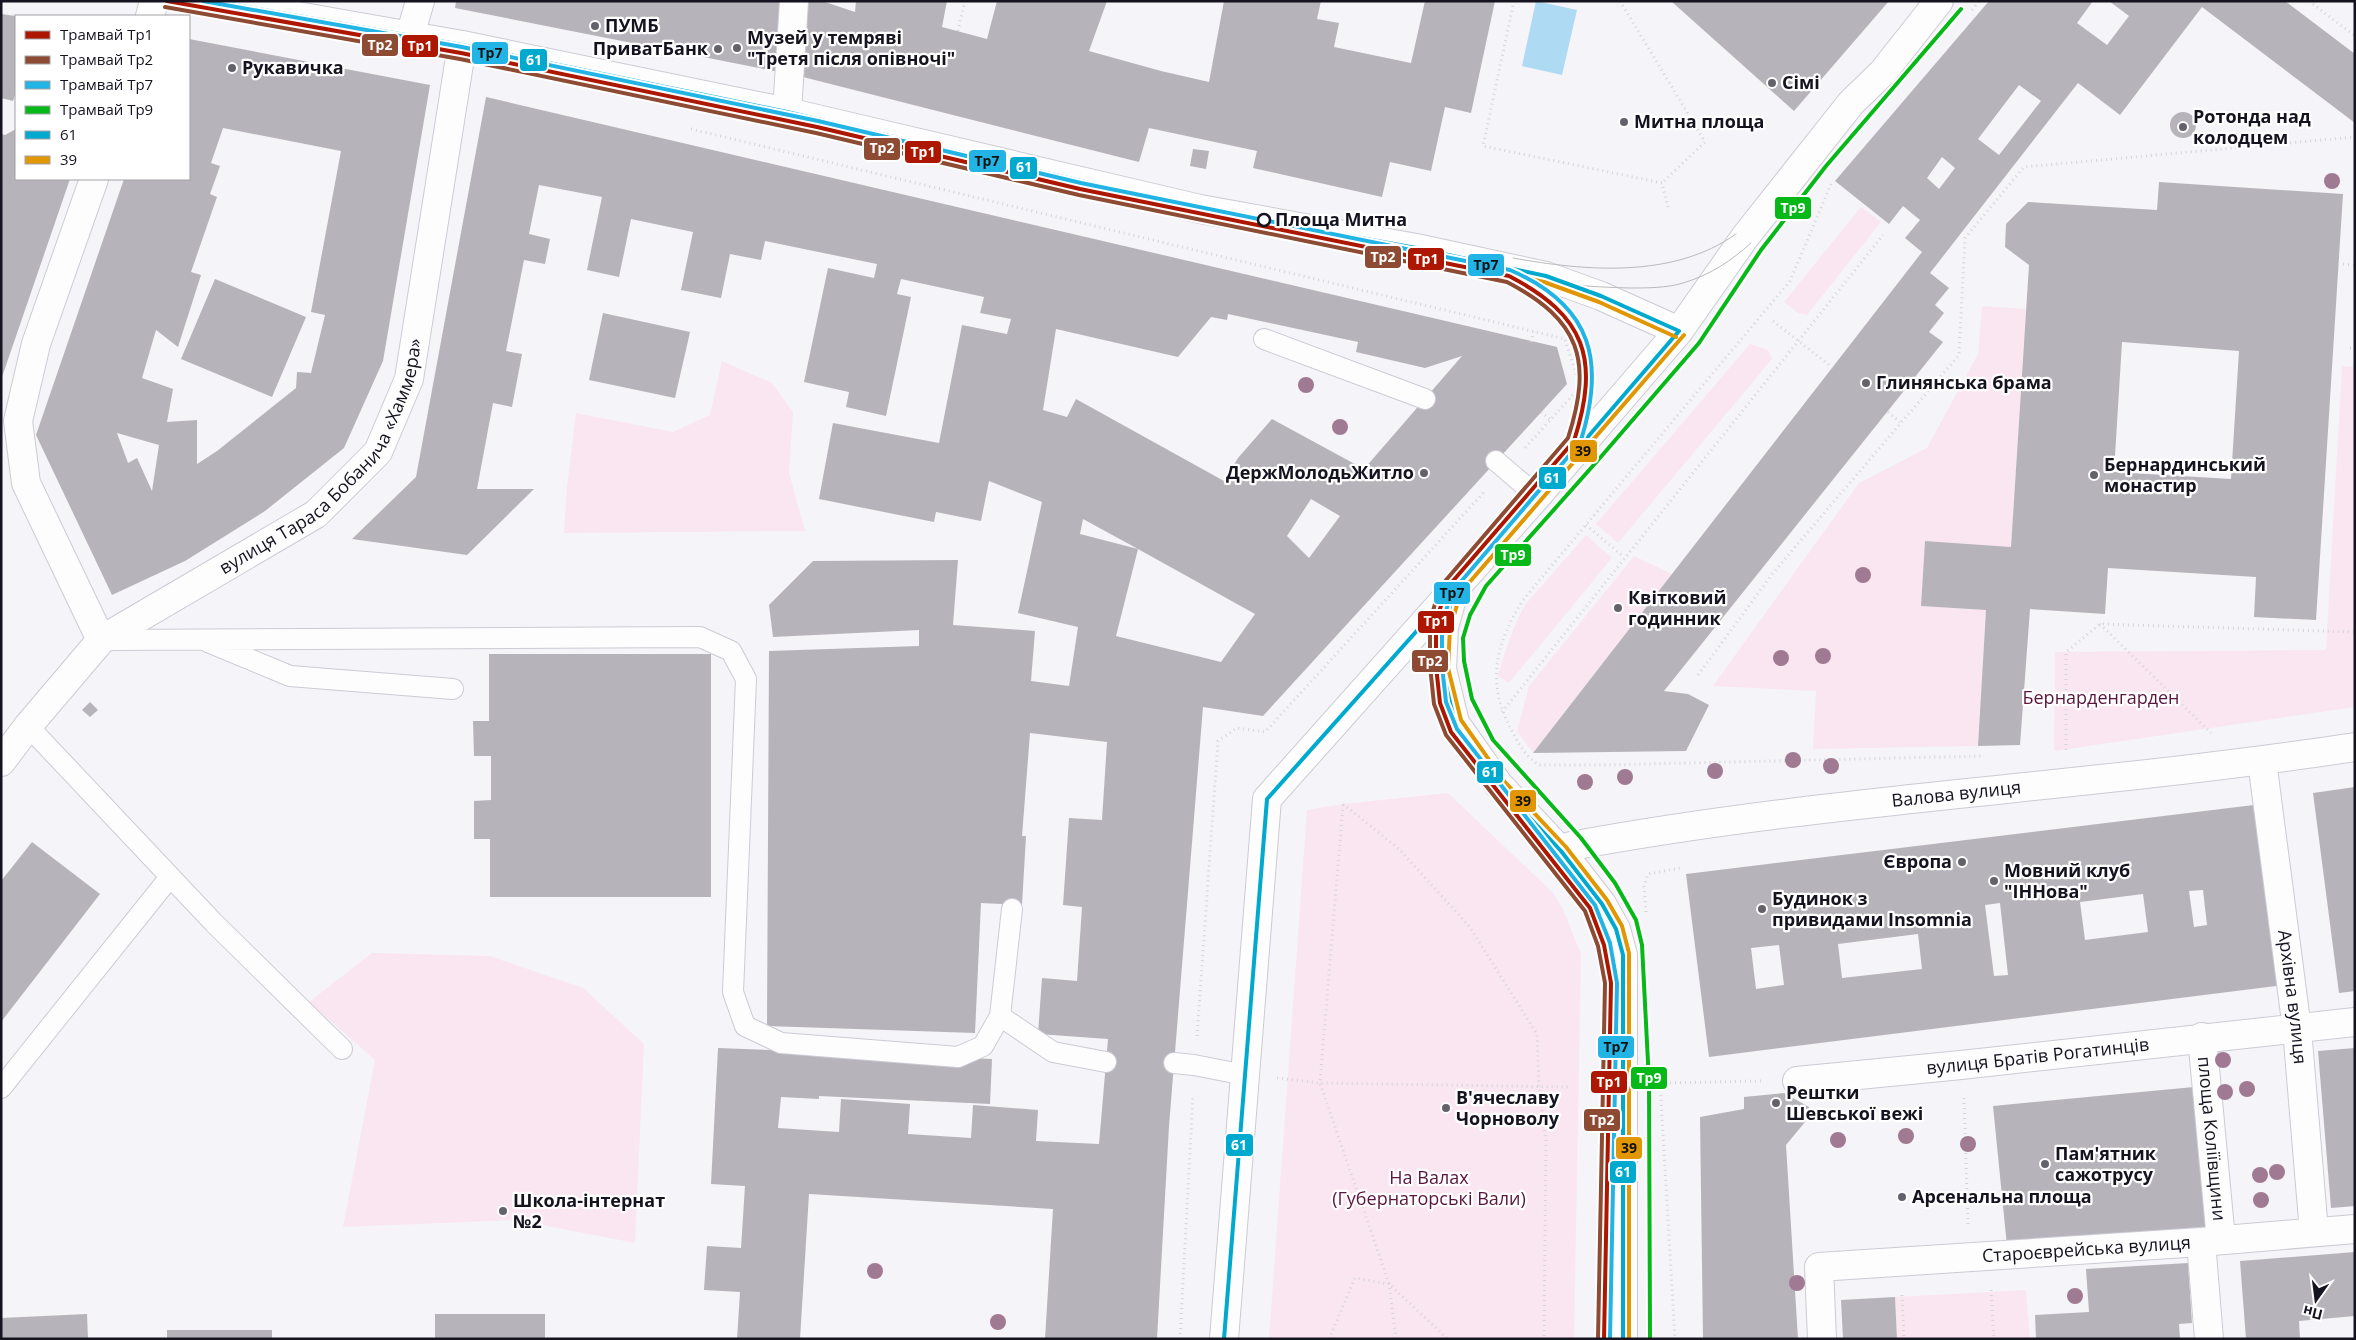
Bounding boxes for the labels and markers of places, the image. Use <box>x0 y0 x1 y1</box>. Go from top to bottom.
place label: ПУМБ <box>605 13 659 37</box>
marker: ПУМБ <box>589 20 601 32</box>
place label: Музей у темряві "Третя після опівночі" <box>747 25 955 70</box>
place label: ПриватБанк <box>593 36 709 60</box>
marker: Музей у темряві "Третя після опівночі" <box>731 42 743 54</box>
marker: ПриватБанк <box>712 43 724 55</box>
place label: Рукавичка <box>242 55 344 79</box>
marker: Рукавичка <box>226 62 238 74</box>
place label: Сімі <box>1782 70 1820 94</box>
marker: Сімі <box>1766 77 1778 89</box>
place label: Ротонда над колодцем <box>2193 104 2311 149</box>
place label: Митна площа <box>1634 109 1764 133</box>
marker: Митна площа <box>1618 116 1630 128</box>
marker: Ротонда над колодцем <box>2177 121 2189 133</box>
place label: Площа Митна <box>1275 207 1407 231</box>
marker: Площа Митна <box>1257 213 1271 227</box>
place label: Глинянська брама <box>1876 370 2052 394</box>
marker: Глинянська брама <box>1860 377 1872 389</box>
place label: Бернардинський монастир <box>2104 452 2266 497</box>
place label: ДержМолодьЖитло <box>1226 460 1414 484</box>
marker: ДержМолодьЖитло <box>1418 467 1430 479</box>
marker: Бернардинський монастир <box>2088 469 2100 481</box>
place label: Квітковий годинник <box>1628 585 1726 630</box>
marker: Квітковий годинник <box>1612 602 1624 614</box>
place label: Європа <box>1883 849 1952 873</box>
marker: Європа <box>1956 856 1968 868</box>
place label: Мовний клуб "ІННова" <box>2004 858 2130 903</box>
marker: Мовний клуб "ІННова" <box>1988 875 2000 887</box>
place label: Будинок з привидами Insomnia <box>1772 886 1972 931</box>
marker: Будинок з привидами Insomnia <box>1756 903 1768 915</box>
place label: Рештки Шевської вежі <box>1786 1080 1923 1125</box>
place label: В'ячеславу Чорноволу <box>1456 1085 1560 1130</box>
marker: Рештки Шевської вежі <box>1770 1097 1782 1109</box>
marker: В'ячеславу Чорноволу <box>1440 1102 1452 1114</box>
place label: Пам'ятник сажотрусу <box>2055 1141 2157 1186</box>
marker: Пам'ятник сажотрусу <box>2039 1158 2051 1170</box>
place label: Арсенальна площа <box>1912 1184 2092 1208</box>
place label: Школа-інтернат №2 <box>513 1188 665 1233</box>
marker: Арсенальна площа <box>1896 1191 1908 1203</box>
marker: Школа-інтернат №2 <box>497 1205 509 1217</box>

